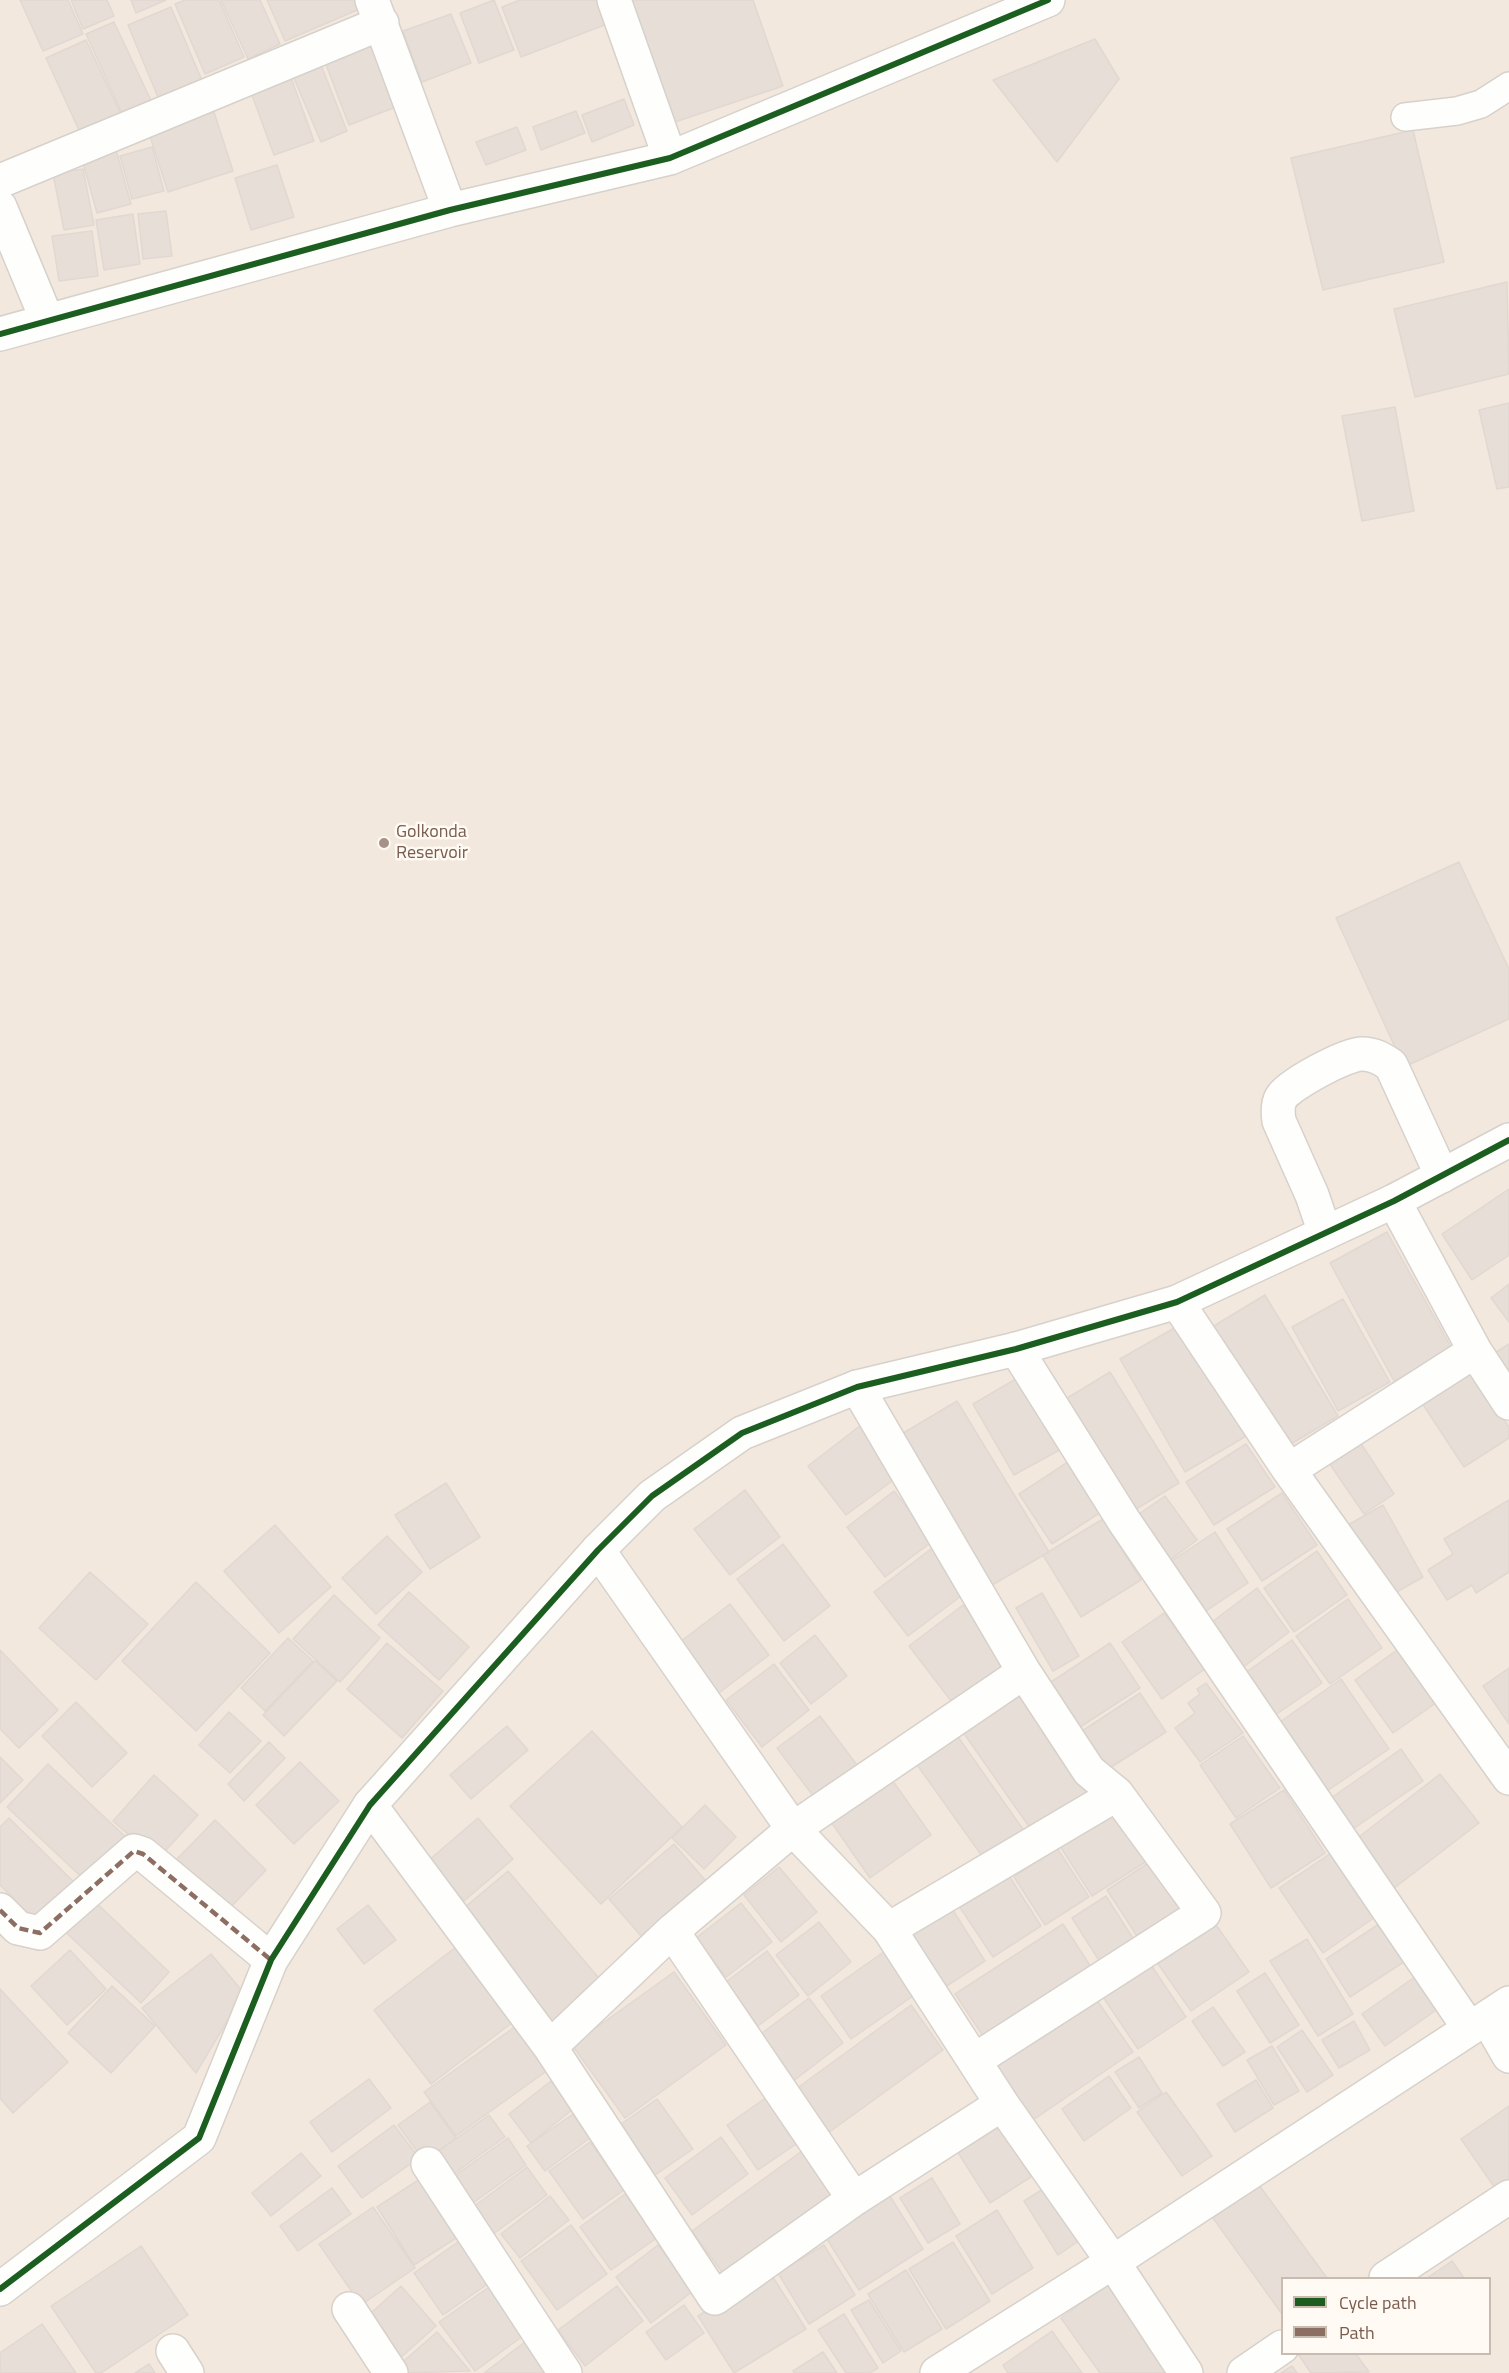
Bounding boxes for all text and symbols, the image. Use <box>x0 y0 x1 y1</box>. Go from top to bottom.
place label: Golkonda Reservoir <box>396 822 468 864</box>
marker: Golkonda Reservoir <box>377 836 391 850</box>
legend <box>1281 2277 1491 2355</box>
text: Cycle path <box>1339 2289 1417 2316</box>
text: Path <box>1339 2319 1375 2346</box>

